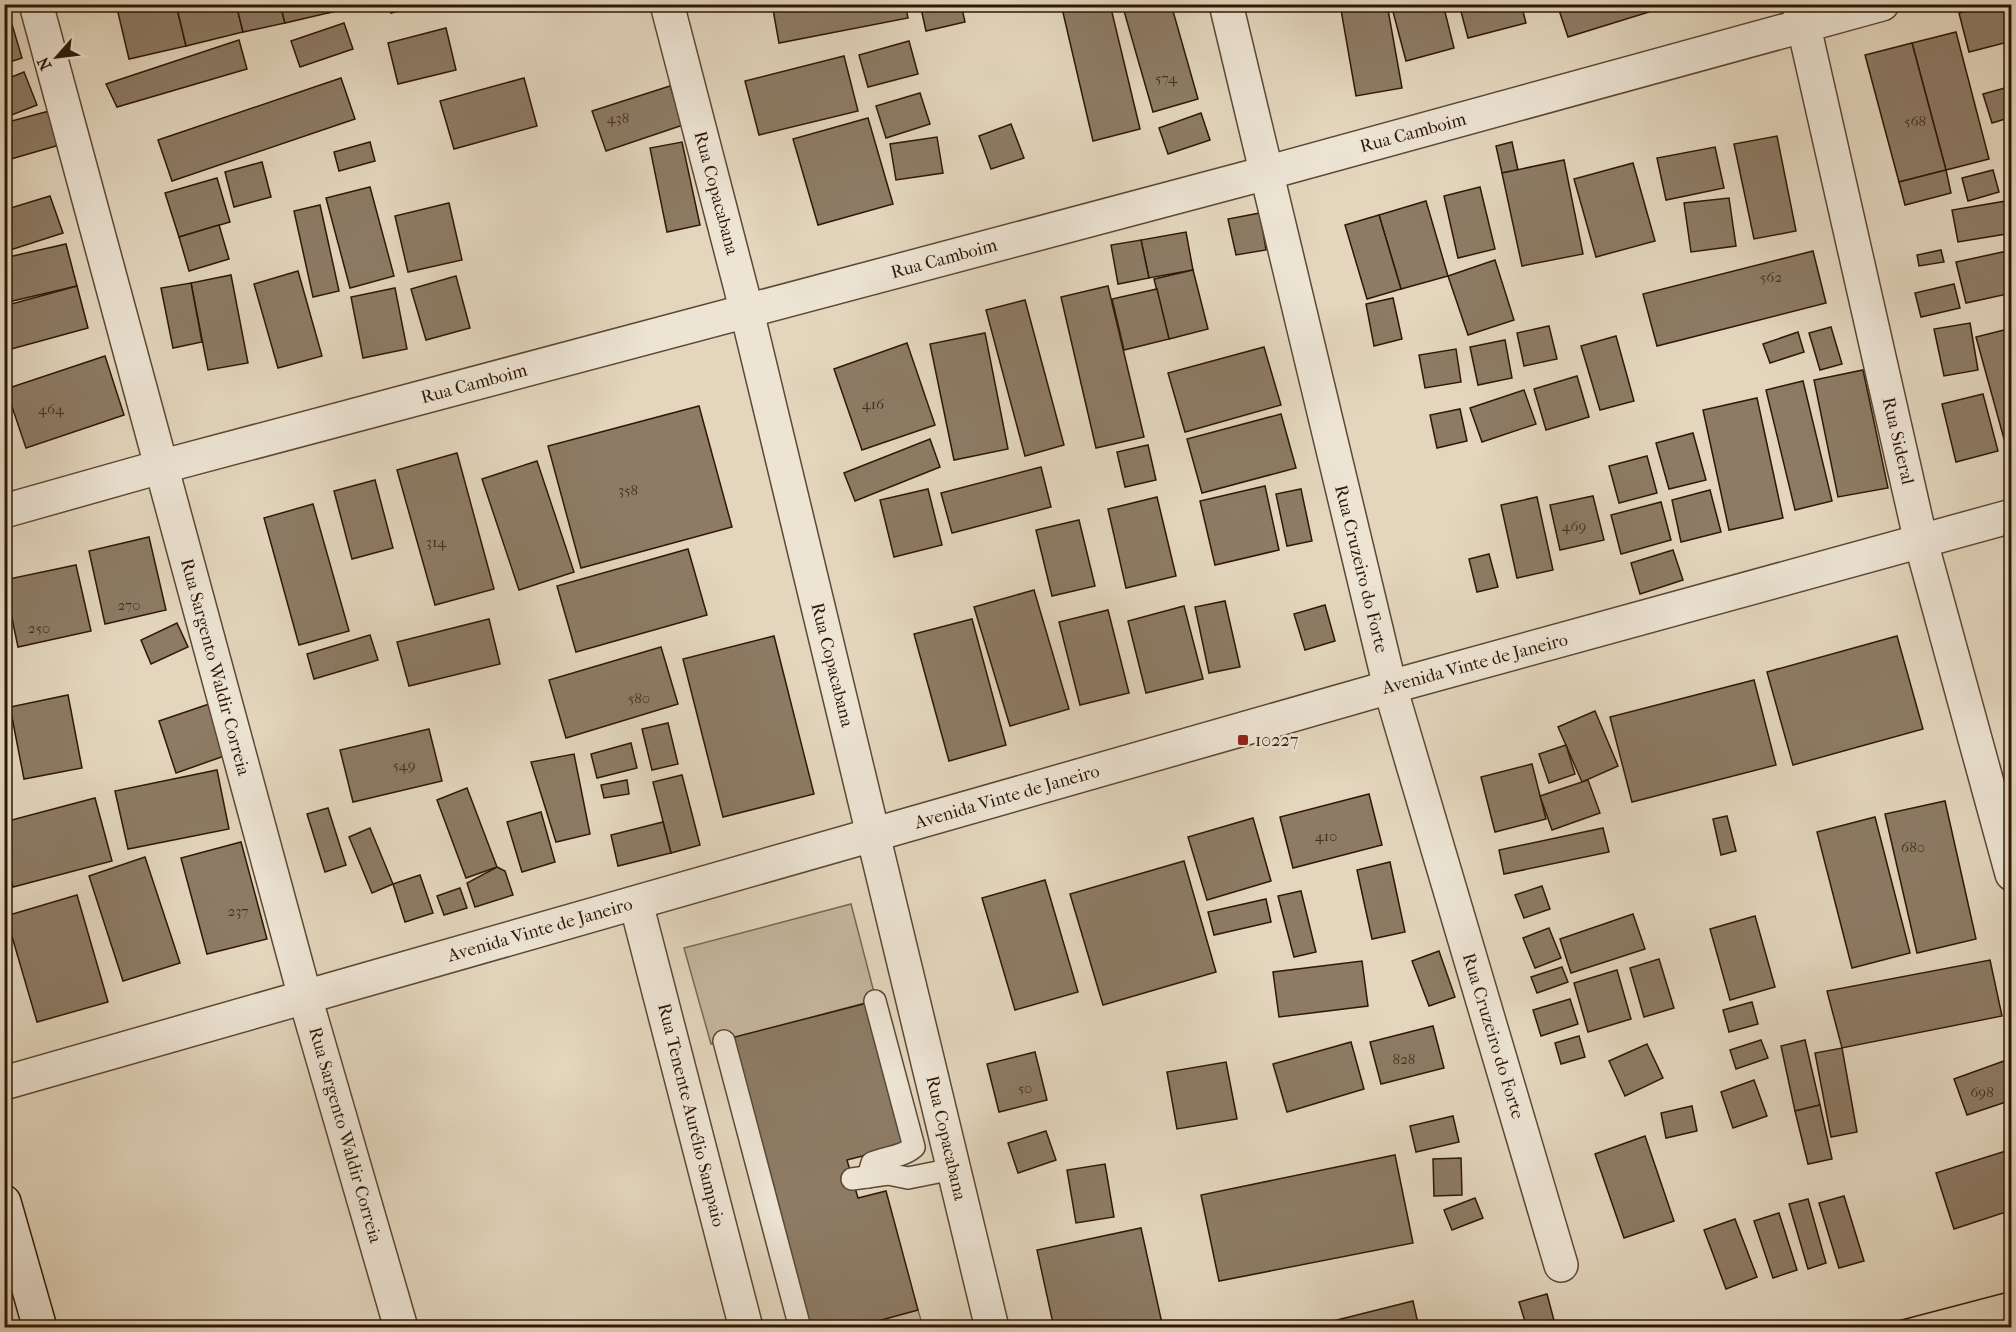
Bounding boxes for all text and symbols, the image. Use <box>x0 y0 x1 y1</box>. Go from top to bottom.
north arrow <box>27 27 87 87</box>
text: N <box>33 53 55 74</box>
house number: 574 <box>1155 69 1178 87</box>
house number: 438 <box>607 109 629 127</box>
street label: Rua Camboim <box>1358 109 1468 157</box>
house number: 568 <box>1904 112 1926 130</box>
street label: Rua Copacabana <box>689 129 743 258</box>
street label: Rua Camboim <box>889 235 999 283</box>
house number: 562 <box>1760 268 1782 286</box>
street label: Rua Camboim <box>419 360 529 408</box>
house number: 416 <box>862 395 885 413</box>
street label: Rua Sideral <box>1878 395 1918 487</box>
house number: 464 <box>38 400 65 418</box>
house number: 358 <box>618 481 638 499</box>
street label: Rua Cruzeiro do Forte <box>1330 483 1392 655</box>
house number: 469 <box>1562 517 1587 535</box>
house number: 314 <box>426 533 447 551</box>
street label: Rua Sargento Waldir Correia <box>176 556 254 778</box>
house number: 270 <box>117 596 141 614</box>
street label: Rua Copacabana <box>806 601 858 730</box>
house number: 250 <box>28 619 50 637</box>
street label: Avenida Vinte de Janeiro <box>1379 629 1570 699</box>
house number: 580 <box>628 689 650 707</box>
place label: 10227 <box>1255 730 1299 751</box>
marker: 10227 <box>1236 733 1250 747</box>
house number: 549 <box>392 756 416 774</box>
street label: Avenida Vinte de Janeiro <box>911 761 1102 834</box>
house number: 410 <box>1315 827 1337 845</box>
house number: 680 <box>1901 838 1925 856</box>
street label: Avenida Vinte de Janeiro <box>444 894 635 967</box>
house number: 237 <box>227 902 249 920</box>
street label: Rua Cruzeiro do Forte <box>1458 951 1528 1122</box>
street label: Rua Tenente Aurélio Sampaio <box>653 1001 729 1229</box>
street label: Rua Sargento Waldir Correia <box>304 1025 386 1246</box>
house number: 828 <box>1393 1050 1415 1068</box>
street label: Rua Copacabana <box>921 1074 971 1203</box>
house number: 50 <box>1018 1079 1032 1097</box>
house number: 698 <box>1970 1083 1994 1101</box>

